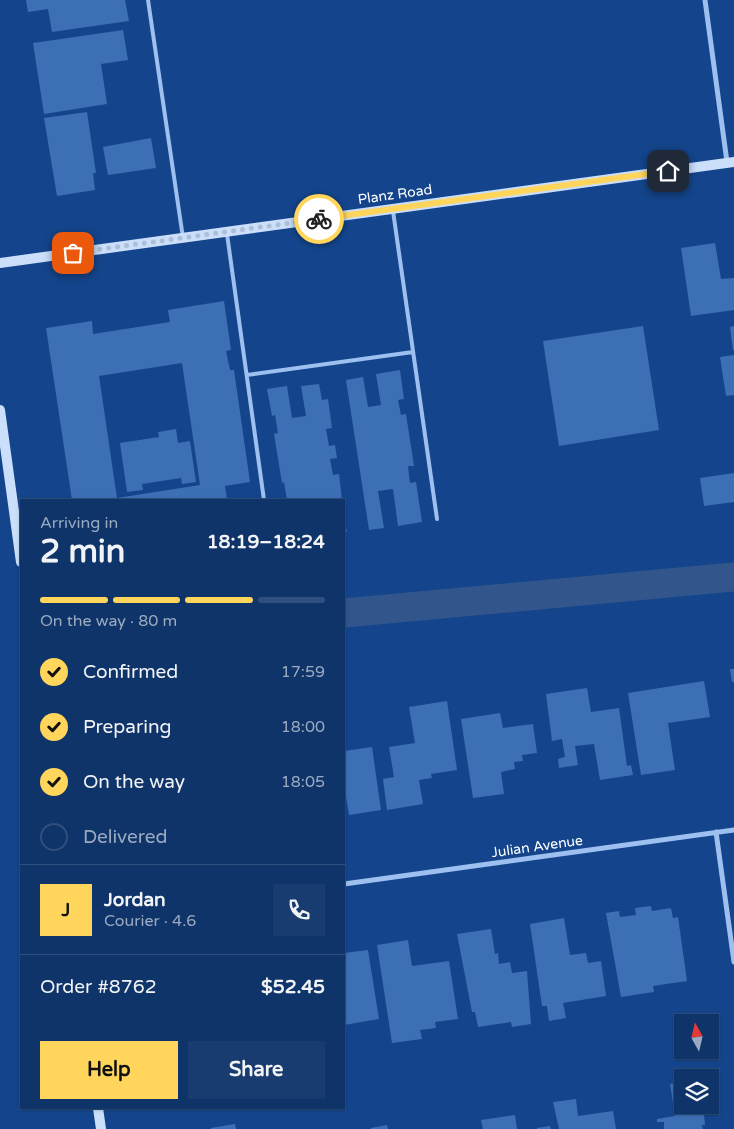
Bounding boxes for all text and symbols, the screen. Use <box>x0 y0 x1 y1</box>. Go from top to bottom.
pin <box>647 150 689 192</box>
icon: home <box>654 157 682 185</box>
street label: Planz Road <box>357 181 433 208</box>
courier <box>294 194 344 244</box>
icon: bike <box>305 205 333 233</box>
pin <box>52 232 94 274</box>
icon: bag <box>59 239 87 267</box>
text: Arriving in <box>40 513 118 533</box>
text: 18:19–18:24 <box>207 531 325 553</box>
text: 2 min <box>40 533 125 571</box>
text: On the way · 80 m <box>40 611 177 631</box>
icon: check <box>40 658 68 686</box>
text: Confirmed <box>83 661 178 683</box>
text: 17:59 <box>281 662 325 682</box>
icon: check <box>40 713 68 741</box>
text: Preparing <box>83 716 172 738</box>
text: 18:00 <box>281 717 325 737</box>
icon: check <box>40 768 68 796</box>
text: On the way <box>83 771 185 793</box>
text: 18:05 <box>281 772 325 792</box>
text: Delivered <box>83 826 168 848</box>
street label: Julian Avenue <box>490 832 584 861</box>
button: phone <box>273 884 325 936</box>
text: Jordan <box>104 889 166 911</box>
text: J <box>62 899 70 921</box>
text: Courier · 4.6 <box>104 911 196 931</box>
text: Order #8762 <box>40 976 157 998</box>
text: $52.45 <box>261 976 325 998</box>
north arrow <box>674 1014 719 1059</box>
map controls <box>674 1014 719 1114</box>
button: Help <box>40 1041 178 1099</box>
button: Share <box>188 1041 325 1099</box>
button: layers <box>674 1069 719 1114</box>

